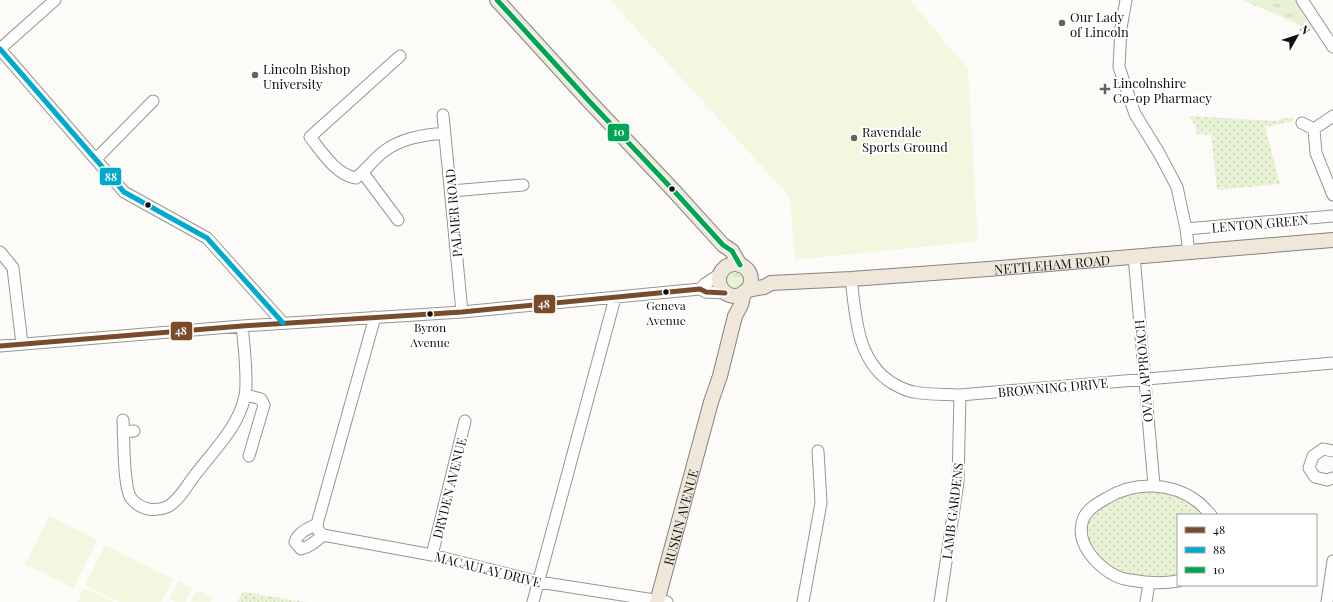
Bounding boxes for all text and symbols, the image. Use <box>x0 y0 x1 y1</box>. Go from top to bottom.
place label: Our Lady of Lincoln <box>1070 8 1129 40</box>
north arrow <box>1277 16 1317 56</box>
marker: Our Lady of Lincoln <box>1057 18 1067 28</box>
text: N <box>1297 22 1314 37</box>
place label: Lincoln Bishop University <box>263 60 350 92</box>
marker: Lincoln Bishop University <box>250 70 260 80</box>
place label: Lincolnshire Co-op Pharmacy <box>1113 74 1212 106</box>
marker: Lincolnshire Co-op Pharmacy <box>1100 84 1110 94</box>
line badge: 10 <box>607 123 630 142</box>
place label: Ravendale Sports Ground <box>862 123 948 155</box>
text: 10 <box>613 124 625 139</box>
marker: Ravendale Sports Ground <box>849 133 859 143</box>
line badge: 88 <box>99 167 122 186</box>
street label: PALMER ROAD <box>441 168 465 258</box>
text: 88 <box>105 169 117 184</box>
unlabelled marker <box>667 184 677 194</box>
unlabelled marker <box>143 200 153 210</box>
street label: LENTON GREEN <box>1211 210 1309 236</box>
street label: NETTLEHAM ROAD <box>993 250 1111 277</box>
marker: Geneva Avenue <box>661 287 671 297</box>
line badge: 48 <box>533 294 556 314</box>
text: 48 <box>538 296 550 311</box>
place label: Geneva Avenue <box>645 297 686 328</box>
marker: Byron Avenue <box>425 309 435 319</box>
place label: Byron Avenue <box>409 319 450 350</box>
street label: OVAL APPROACH <box>1130 319 1156 423</box>
line badge: 48 <box>170 321 193 341</box>
text: 48 <box>175 323 187 338</box>
street label: BROWNING DRIVE <box>997 374 1109 400</box>
street label: DRYDEN AVENUE <box>428 436 470 540</box>
street label: LAMB GARDENS <box>938 462 966 560</box>
street label: RUSKIN AVENUE <box>659 467 701 567</box>
legend <box>1177 514 1317 586</box>
text: 48 <box>1213 521 1225 537</box>
text: 88 <box>1213 541 1225 557</box>
street label: MACAULAY DRIVE <box>433 548 543 590</box>
text: 10 <box>1213 561 1225 577</box>

